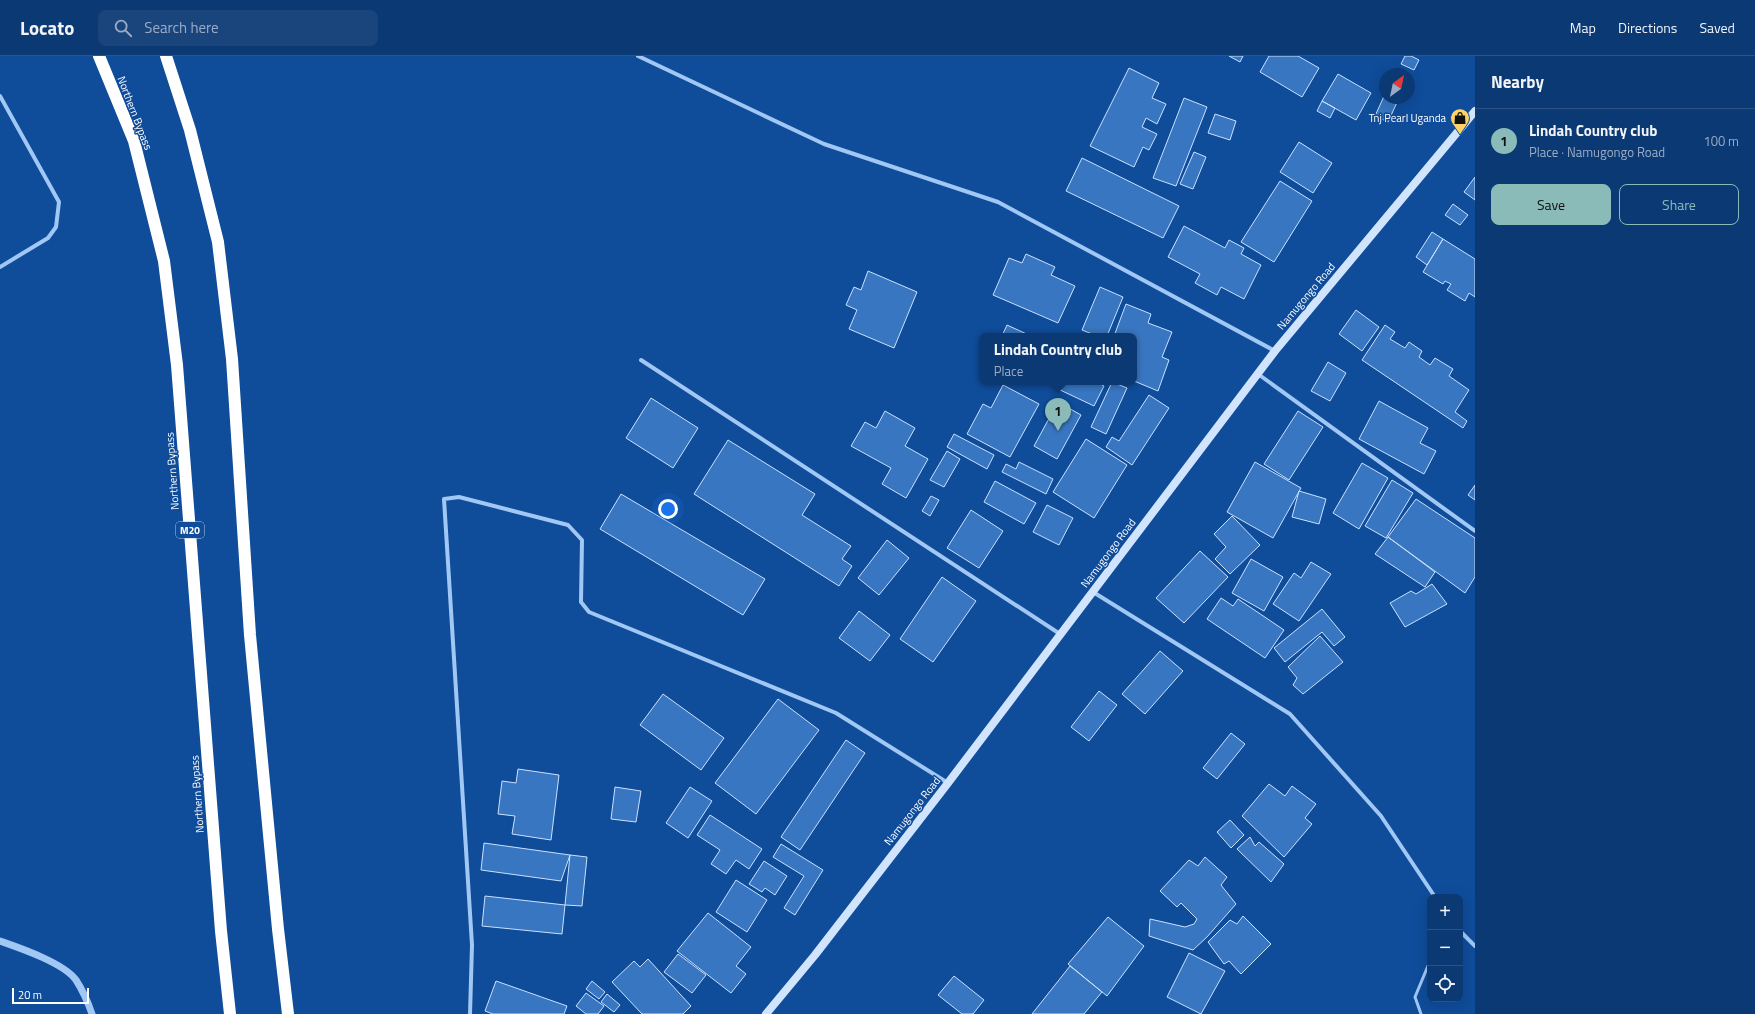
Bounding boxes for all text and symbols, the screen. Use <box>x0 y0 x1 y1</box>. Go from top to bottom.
search box <box>98 10 378 46</box>
text: Locato <box>20 13 74 42</box>
text: Search here <box>144 16 219 39</box>
icon: search <box>112 17 134 39</box>
text: Map <box>1570 17 1596 38</box>
text: Directions <box>1618 17 1677 38</box>
text: Saved <box>1699 17 1735 38</box>
north arrow <box>1379 68 1415 104</box>
text: Nearby <box>1491 69 1544 95</box>
street label: Northern Bypass <box>114 74 156 152</box>
shop icon: Tnj Pearl Uganda <box>1449 107 1471 135</box>
place label: Tnj Pearl Uganda <box>1369 110 1446 126</box>
text: Lindah Country club <box>1529 119 1657 142</box>
text: 1 <box>1500 131 1508 151</box>
text: 100 m <box>1703 131 1739 151</box>
text: Place · Namugongo Road <box>1529 142 1665 162</box>
button: Save <box>1491 184 1611 225</box>
button: Share <box>1619 184 1739 225</box>
street label: Namugongo Road <box>1273 259 1339 333</box>
popup <box>979 333 1137 385</box>
text: Lindah Country club <box>994 338 1122 361</box>
text: Place <box>994 361 1023 381</box>
pin: 1 <box>1045 398 1071 431</box>
street label: Northern Bypass <box>161 432 183 510</box>
your location <box>658 499 678 519</box>
street label: Namugongo Road <box>1077 515 1139 591</box>
road number: M20 <box>176 522 204 538</box>
street label: Northern Bypass <box>186 755 208 833</box>
street label: Namugongo Road <box>880 773 944 849</box>
map controls <box>1427 894 1463 1002</box>
button: + <box>1427 894 1463 930</box>
button: − <box>1427 930 1463 966</box>
button: locate <box>1427 966 1463 1002</box>
scale bar <box>12 986 89 1005</box>
text: 20 m <box>18 987 42 1003</box>

